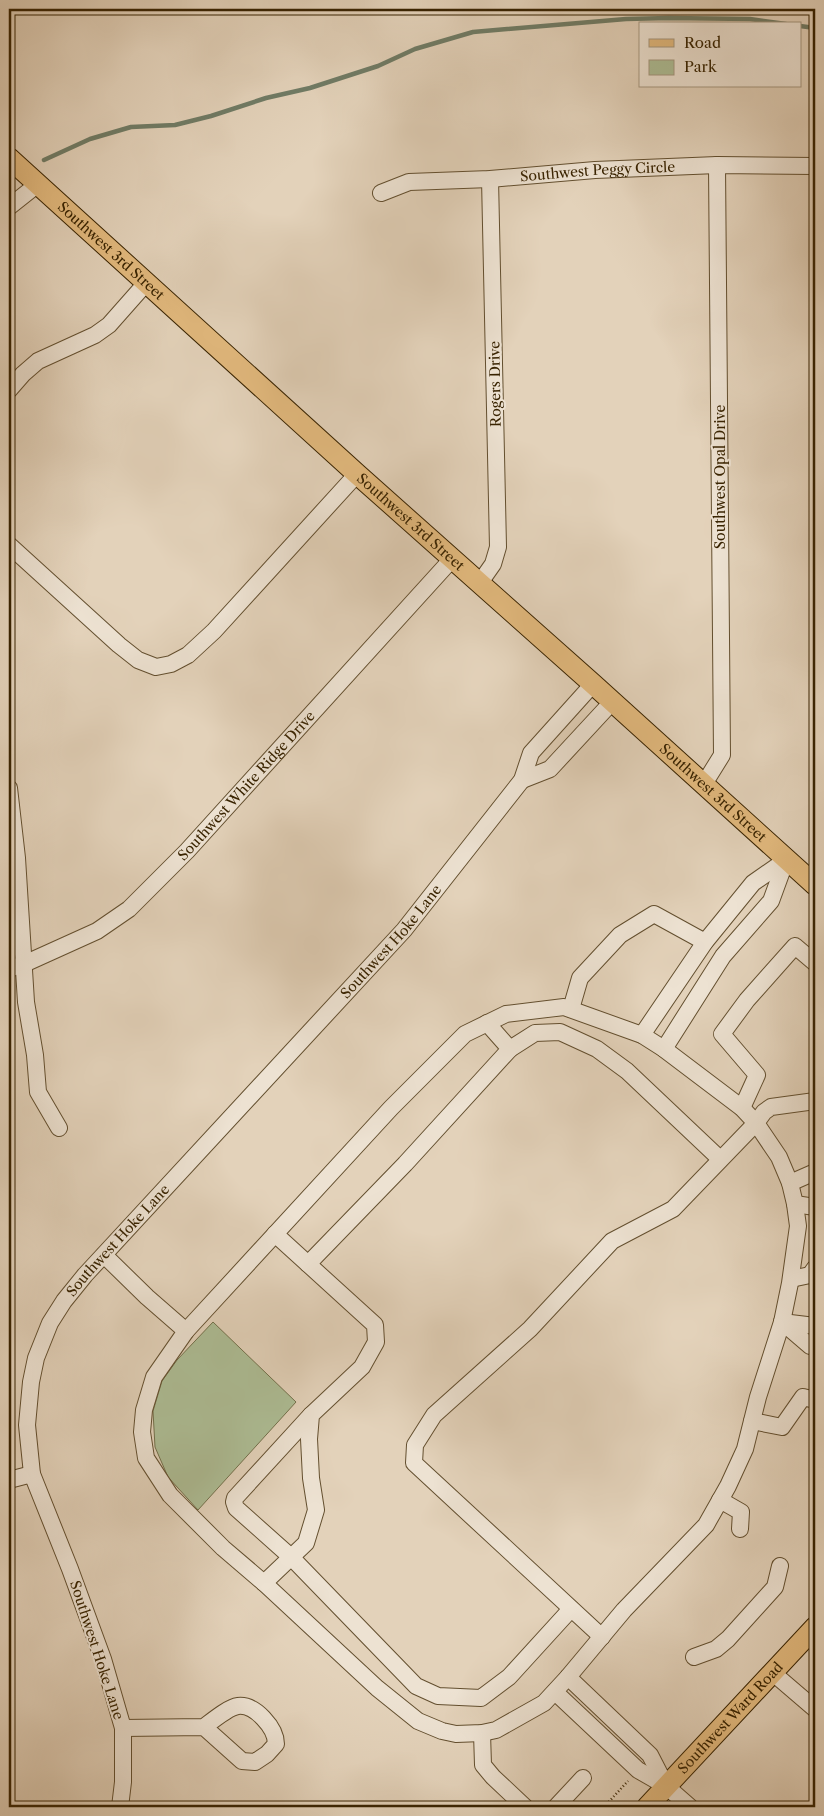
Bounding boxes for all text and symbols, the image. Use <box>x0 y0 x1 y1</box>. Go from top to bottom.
legend <box>639 22 802 88</box>
text: Road <box>684 33 721 52</box>
text: Park <box>684 57 718 76</box>
street label: Southwest Peggy Circle <box>519 158 676 185</box>
street label: Southwest 3rd Street <box>54 198 168 304</box>
street label: Rogers Drive <box>485 341 505 427</box>
street label: Southwest Opal Drive <box>711 405 729 549</box>
street label: Southwest 3rd Street <box>353 469 468 574</box>
street label: Southwest White Ridge Drive <box>174 707 319 864</box>
street label: Southwest 3rd Street <box>656 740 770 846</box>
street label: Southwest Hoke Lane <box>336 881 445 1002</box>
street label: Southwest Hoke Lane <box>62 1180 173 1300</box>
street label: Southwest Hoke Lane <box>66 1578 128 1722</box>
street label: Southwest Ward Road <box>674 1658 787 1777</box>

